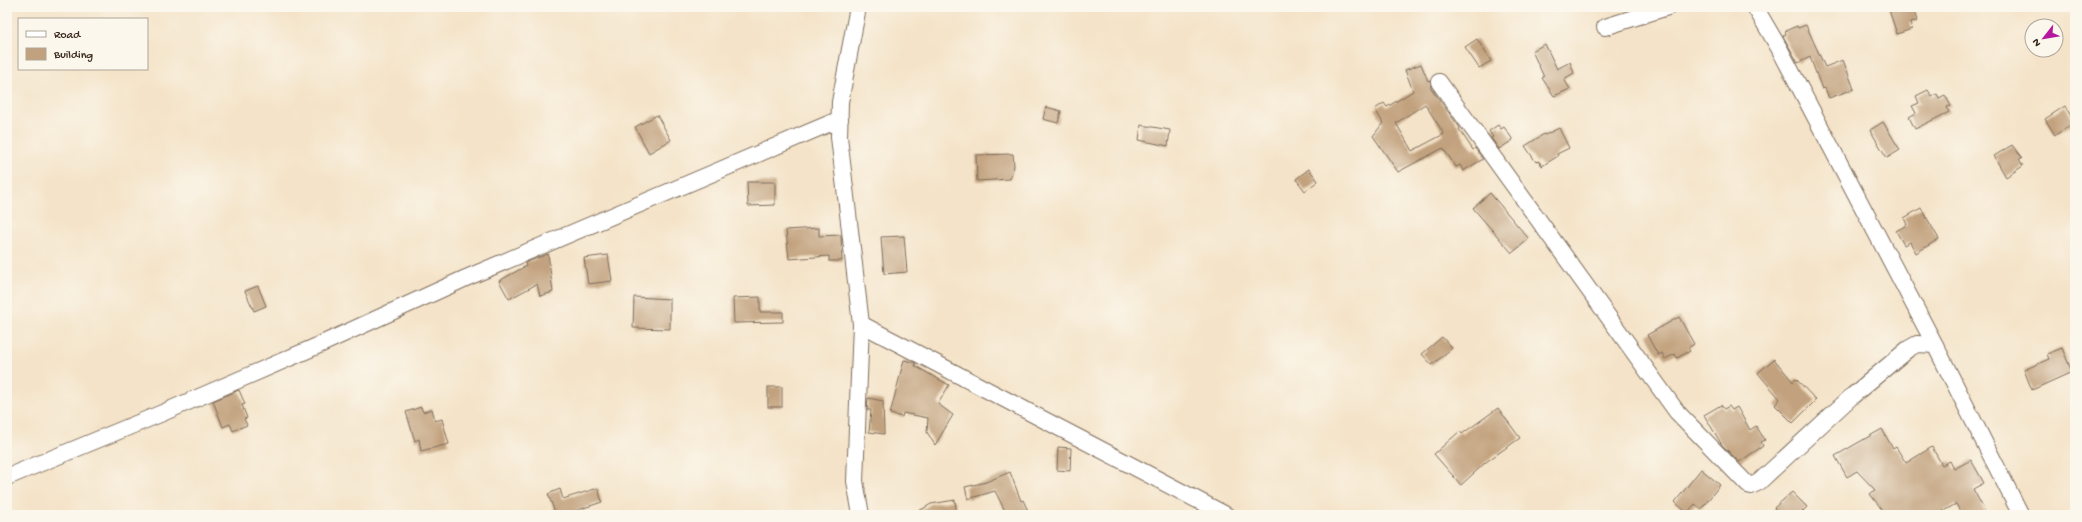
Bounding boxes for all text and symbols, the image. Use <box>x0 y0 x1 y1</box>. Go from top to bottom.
legend <box>18 18 148 70</box>
north arrow <box>2024 18 2064 58</box>
text: Road <box>54 29 81 43</box>
text: N <box>2030 36 2044 48</box>
text: Building <box>53 49 93 63</box>

